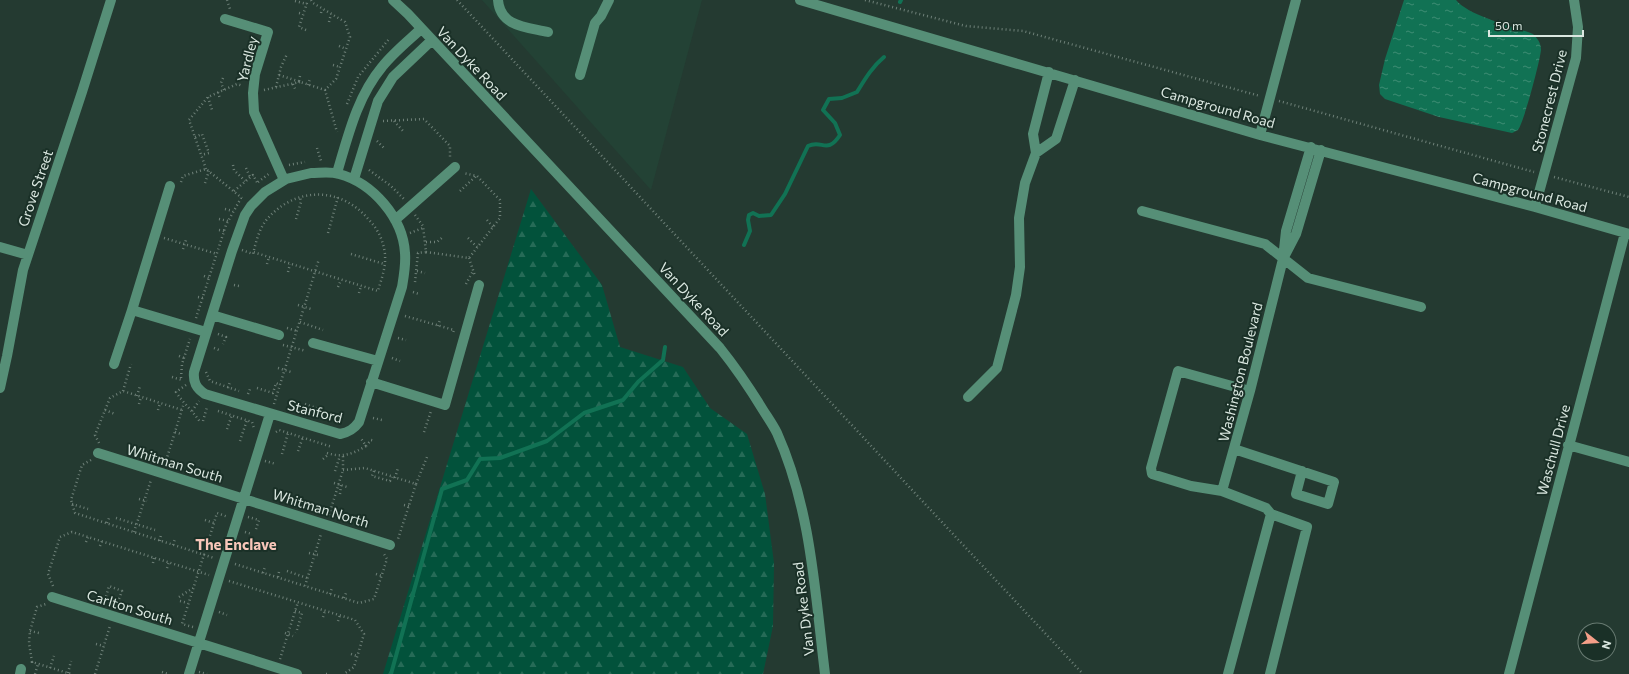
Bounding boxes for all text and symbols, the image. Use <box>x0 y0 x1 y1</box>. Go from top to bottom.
scale bar <box>1489 12 1583 38</box>
text: 50 m <box>1495 18 1523 32</box>
street label: Van Dyke Road <box>434 23 510 103</box>
street label: Yardley <box>233 34 261 84</box>
street label: Stonecrest Drive <box>1528 48 1570 154</box>
street label: Campground Road <box>1159 83 1277 131</box>
street label: Grove Street <box>14 147 56 229</box>
street label: Campground Road <box>1471 169 1589 215</box>
street label: Van Dyke Road <box>656 259 732 339</box>
street label: Washington Boulevard <box>1214 301 1266 443</box>
street label: Stanford <box>286 396 344 426</box>
street label: Waschull Drive <box>1533 403 1573 497</box>
street label: Whitman South <box>125 440 225 486</box>
street label: Whitman North <box>271 485 371 531</box>
district label: The Enclave <box>195 535 277 553</box>
street label: Van Dyke Road <box>789 561 817 657</box>
street label: Carlton South <box>85 586 175 628</box>
north arrow <box>1577 622 1617 662</box>
text: N <box>1600 639 1614 651</box>

